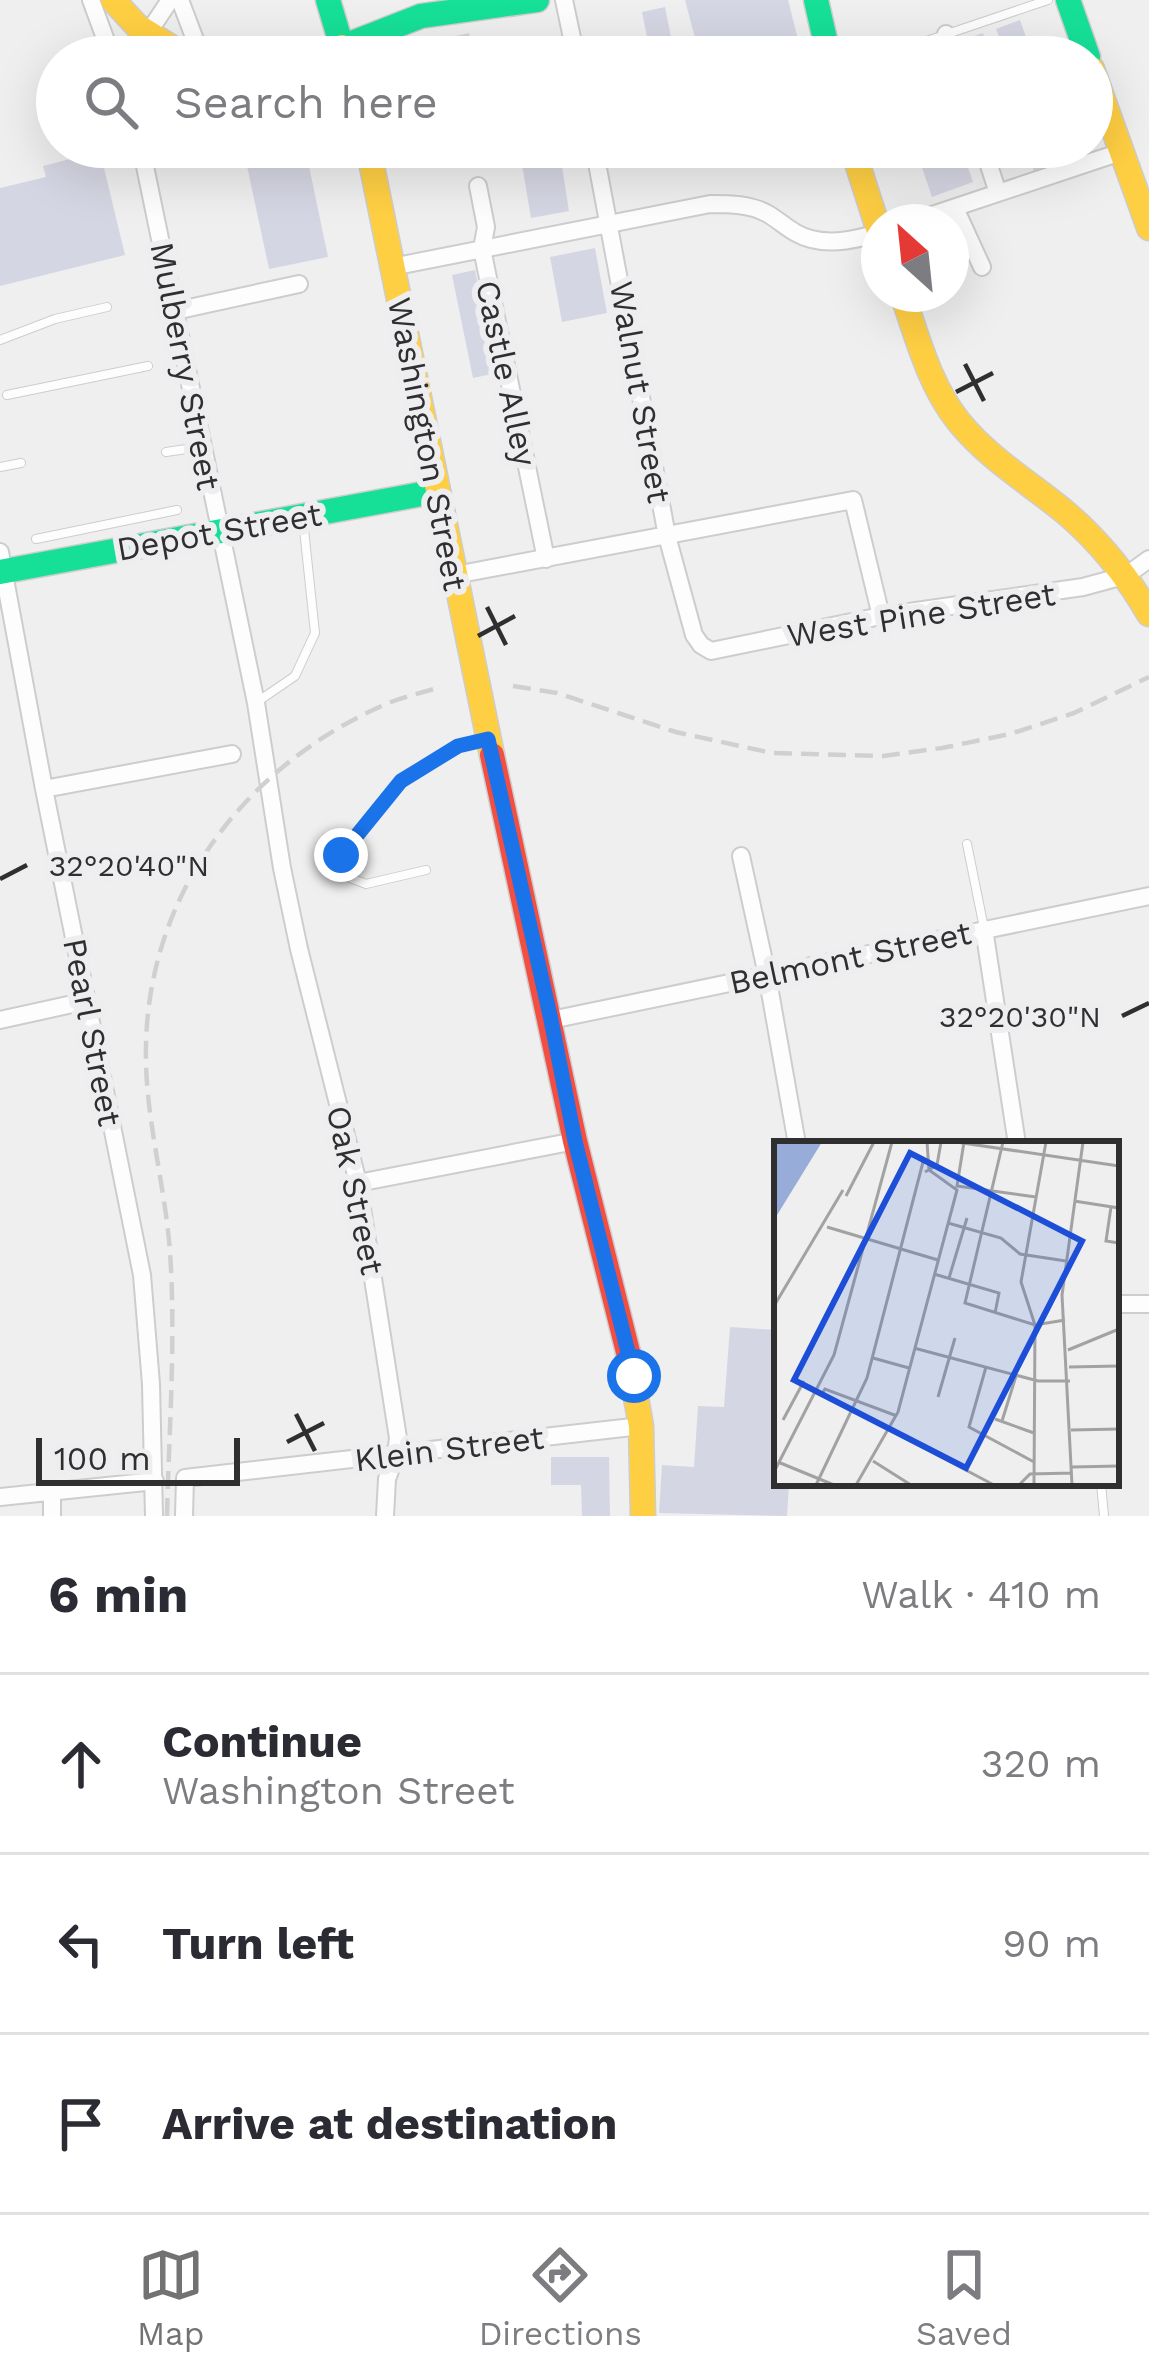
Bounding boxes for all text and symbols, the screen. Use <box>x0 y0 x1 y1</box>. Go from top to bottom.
search box <box>36 36 1113 168</box>
icon: search <box>78 69 144 135</box>
text: Search here <box>174 76 438 129</box>
north arrow <box>861 204 969 312</box>
street label: Mulberry Street <box>142 239 229 494</box>
street label: Castle Alley <box>468 277 545 470</box>
street label: Walnut Street <box>602 278 679 506</box>
street label: Washington Street <box>380 294 475 594</box>
street label: Depot Street <box>114 494 325 569</box>
street label: West Pine Street <box>784 574 1058 655</box>
route end <box>314 828 368 882</box>
text: 32°20'40"N <box>49 848 209 883</box>
street label: Belmont Street <box>725 913 975 1002</box>
street label: Pearl Street <box>55 935 130 1130</box>
text: 32°20'30"N <box>939 999 1101 1034</box>
street label: Oak Street <box>319 1102 392 1278</box>
inset map <box>774 1141 1119 1486</box>
route start <box>607 1349 661 1403</box>
street label: Klein Street <box>352 1418 546 1479</box>
scale bar <box>36 1432 240 1485</box>
text: 100 m <box>54 1439 151 1478</box>
text: 6 min <box>48 1565 188 1624</box>
text: Walk · 410 m <box>861 1572 1101 1617</box>
text: Continue <box>162 1715 362 1768</box>
icon: ahead <box>48 1731 114 1797</box>
text: 320 m <box>981 1741 1101 1786</box>
text: Washington Street <box>162 1768 515 1813</box>
icon: left <box>48 1911 114 1977</box>
text: Turn left <box>162 1917 354 1970</box>
text: 90 m <box>1002 1921 1101 1966</box>
icon: arrive <box>48 2091 114 2157</box>
text: Arrive at destination <box>162 2097 617 2150</box>
tab: Map <box>137 2242 204 2353</box>
tab: Directions <box>479 2242 642 2353</box>
tab: Saved <box>916 2242 1012 2353</box>

